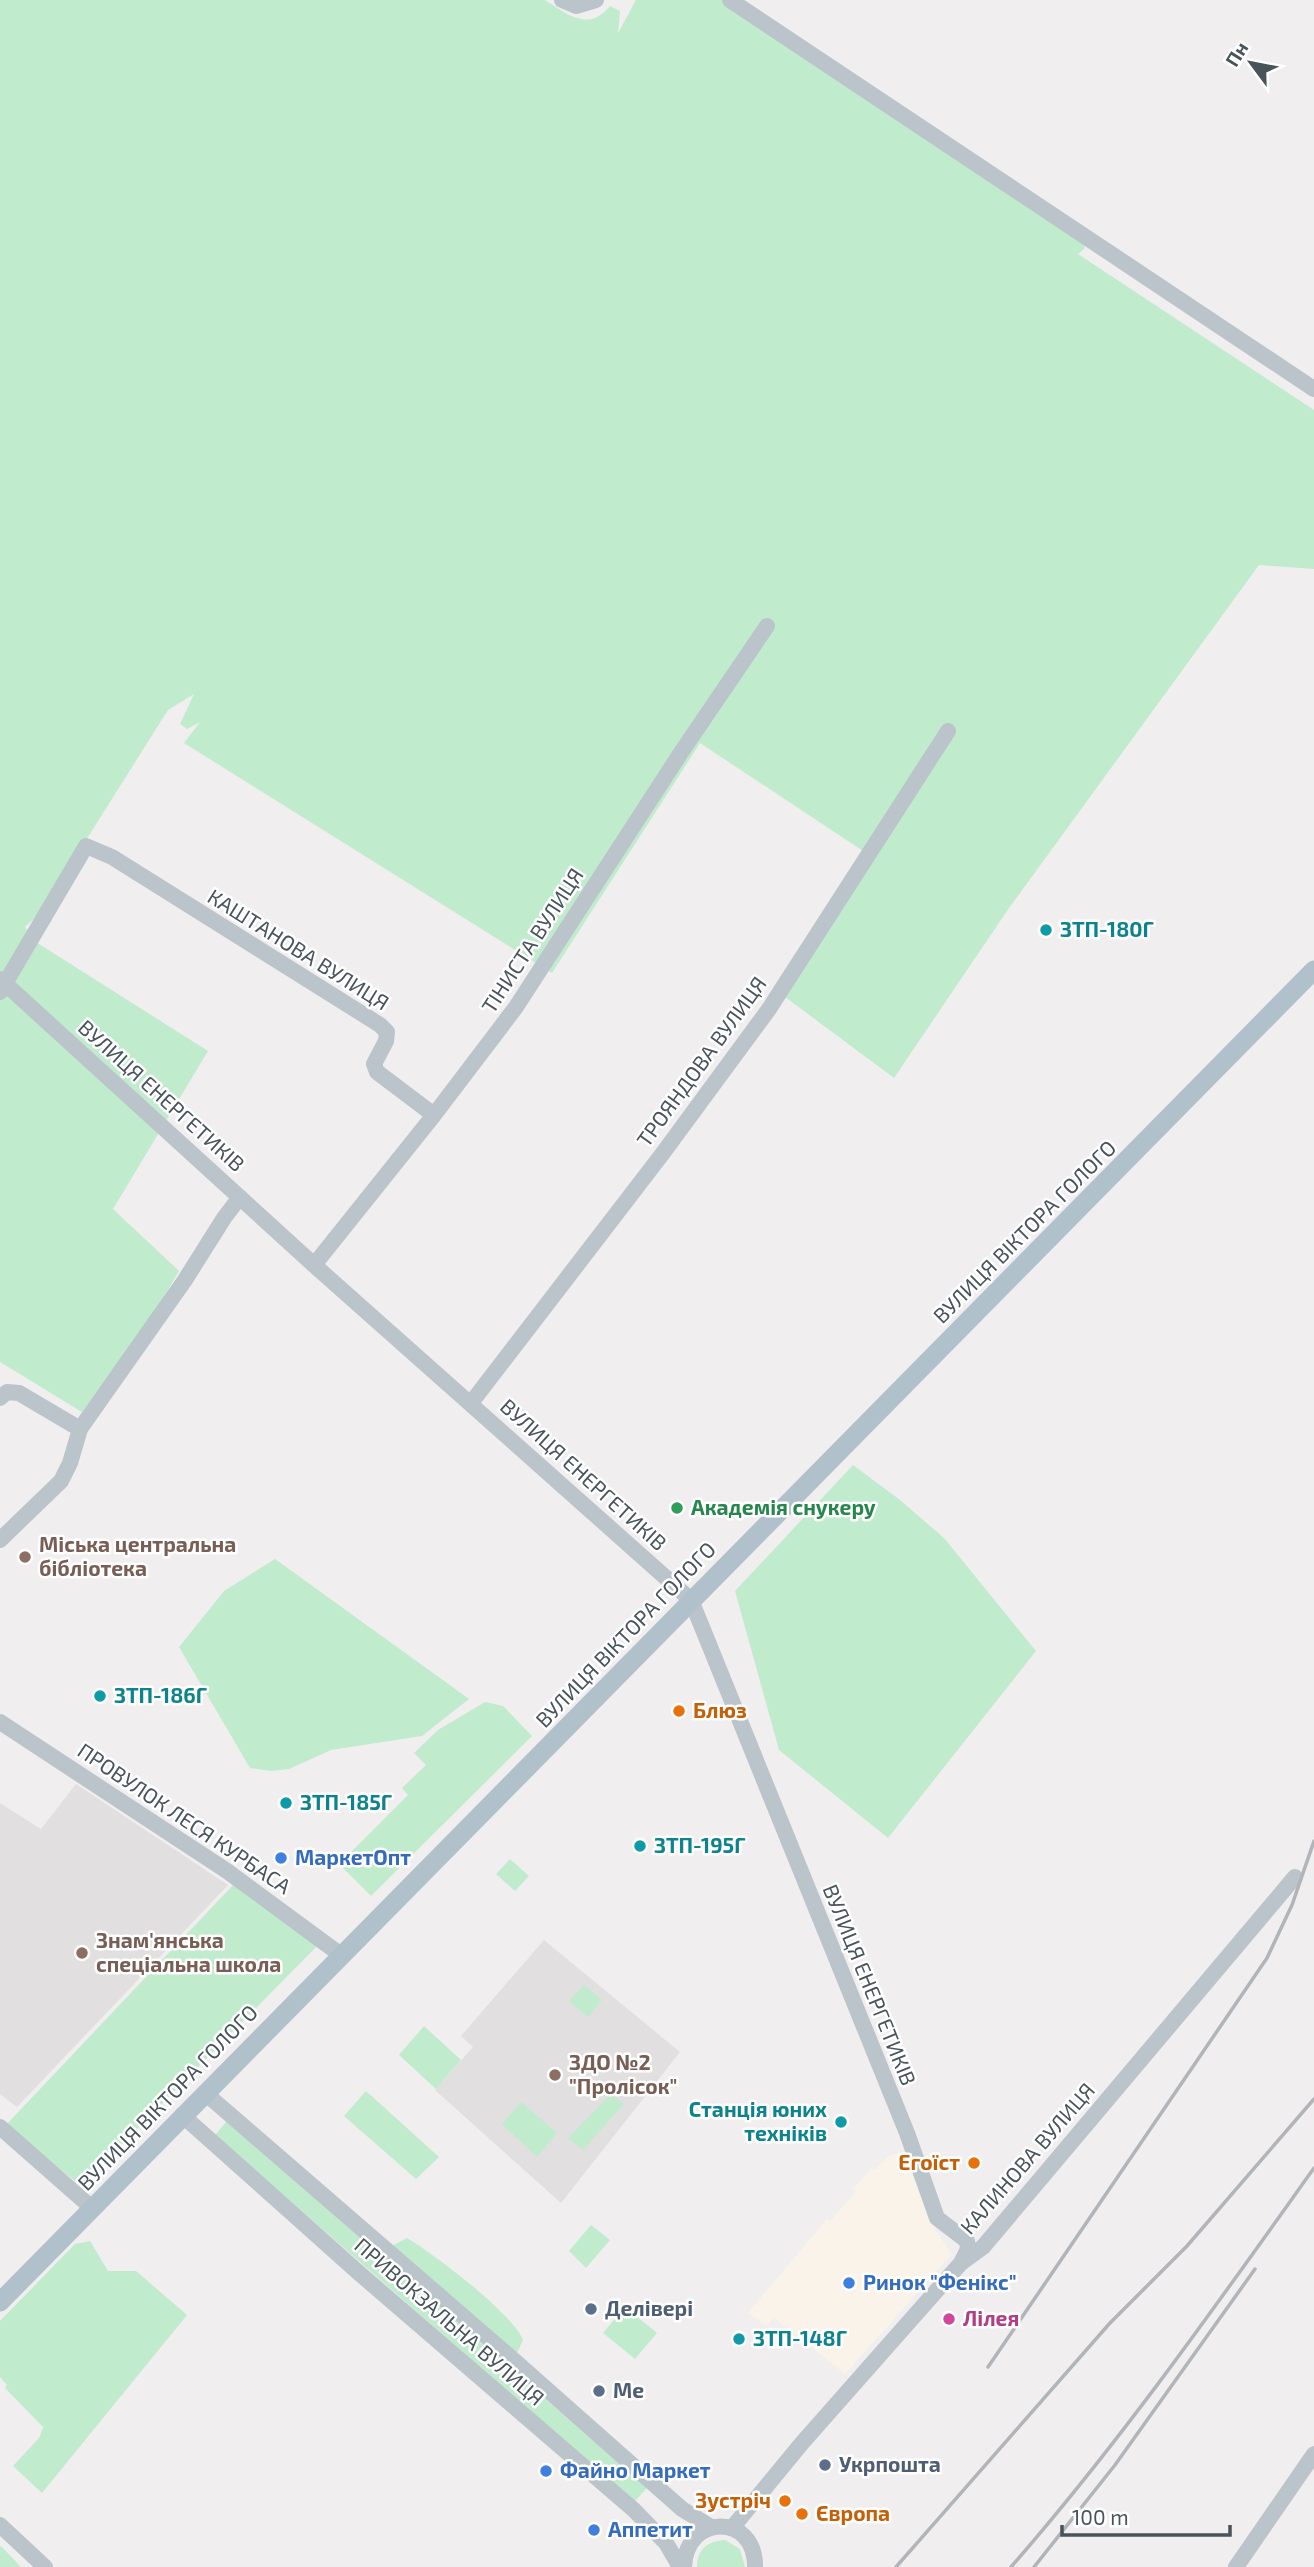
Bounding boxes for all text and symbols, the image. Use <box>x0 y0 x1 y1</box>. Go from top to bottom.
north arrow <box>1216 28 1286 98</box>
text: Пн <box>1220 37 1252 70</box>
street label: ТІНИСТА ВУЛИЦЯ <box>476 863 588 1017</box>
street label: КАШТАНОВА ВУЛИЦЯ <box>204 883 394 1015</box>
place label: ЗТП-180Г <box>1060 916 1154 941</box>
marker: ЗТП-180Г <box>1038 922 1054 938</box>
street label: ТРОЯНДОВА ВУЛИЦЯ <box>631 971 771 1151</box>
street label: ВУЛИЦЯ ЕНЕРГЕТИКІВ <box>74 1014 250 1176</box>
street label: ВУЛИЦЯ ВІКТОРА ГОЛОГО <box>927 1134 1120 1327</box>
street label: ВУЛИЦЯ ЕНЕРГЕТИКІВ <box>496 1393 672 1555</box>
place label: Академія снукеру <box>691 1494 876 1519</box>
marker: Академія снукеру <box>669 1500 685 1516</box>
place label: Міська центральна бібліотека <box>39 1531 236 1580</box>
street label: ВУЛИЦЯ ВІКТОРА ГОЛОГО <box>530 1536 720 1732</box>
marker: Міська центральна бібліотека <box>17 1549 33 1565</box>
place label: ЗТП-186Г <box>114 1682 207 1707</box>
marker: ЗТП-186Г <box>92 1688 108 1704</box>
place label: Блюз <box>693 1697 747 1722</box>
marker: Блюз <box>671 1703 687 1719</box>
street label: ПРОВУЛОК ЛЕСЯ КУРБАСА <box>74 1737 296 1898</box>
place label: ЗТП-185Г <box>300 1789 392 1814</box>
marker: ЗТП-185Г <box>278 1795 294 1811</box>
place label: ЗТП-195Г <box>654 1832 745 1857</box>
marker: ЗТП-195Г <box>632 1838 648 1854</box>
place label: МаркетОпт <box>295 1844 411 1869</box>
marker: МаркетОпт <box>273 1850 289 1866</box>
street label: ВУЛИЦЯ ЕНЕРГЕТИКІВ <box>819 1880 922 2089</box>
place label: Знам'янська спеціальна школа <box>96 1927 281 1976</box>
marker: Знам'янська спеціальна школа <box>74 1945 90 1961</box>
street label: ВУЛИЦЯ ВІКТОРА ГОЛОГО <box>72 1999 262 2195</box>
place label: ЗДО №2 "Пролісок" <box>569 2049 677 2098</box>
marker: ЗДО №2 "Пролісок" <box>547 2067 563 2083</box>
street label: КАЛИНОВА ВУЛИЦЯ <box>954 2077 1099 2239</box>
place label: Станція юних техніків <box>689 2096 827 2145</box>
marker: Станція юних техніків <box>833 2114 849 2130</box>
place label: Егоїст <box>898 2149 960 2174</box>
marker: Егоїст <box>966 2155 982 2171</box>
street label: ПРИВОКЗАЛЬНА ВУЛИЦЯ <box>350 2232 550 2410</box>
place label: Ринок "Фенікс" <box>863 2269 1017 2294</box>
marker: Ринок "Фенікс" <box>841 2275 857 2291</box>
place label: Делівері <box>605 2295 693 2320</box>
marker: Делівері <box>583 2301 599 2317</box>
place label: Лілея <box>963 2305 1019 2330</box>
marker: Лілея <box>941 2311 957 2327</box>
place label: ЗТП-148Г <box>753 2325 847 2350</box>
marker: ЗТП-148Г <box>731 2331 747 2347</box>
place label: Me <box>613 2377 644 2402</box>
marker: Me <box>591 2383 607 2399</box>
place label: Укрпошта <box>839 2451 941 2476</box>
place label: Файно Маркет <box>560 2457 711 2482</box>
marker: Укрпошта <box>817 2457 833 2473</box>
marker: Файно Маркет <box>538 2463 554 2479</box>
place label: Зустріч <box>695 2487 771 2512</box>
marker: Зустріч <box>777 2493 793 2509</box>
scale bar <box>1062 2494 1230 2538</box>
place label: Європа <box>816 2500 890 2525</box>
text: 100 m <box>1072 2504 1129 2529</box>
marker: Європа <box>794 2506 810 2522</box>
place label: Аппетит <box>608 2516 693 2541</box>
marker: Аппетит <box>586 2522 602 2538</box>

